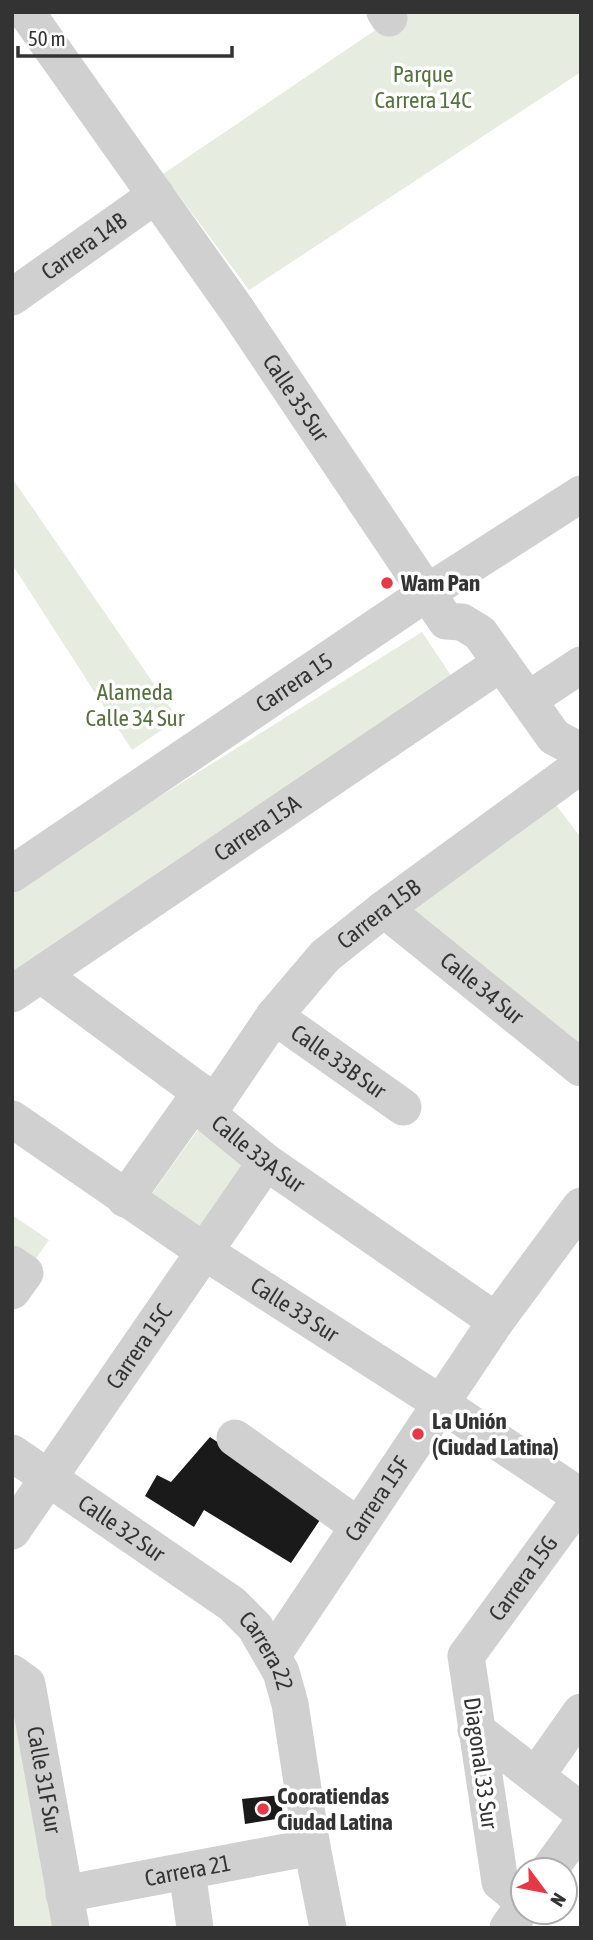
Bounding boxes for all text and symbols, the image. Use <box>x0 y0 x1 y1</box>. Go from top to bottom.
scale bar <box>18 14 231 58</box>
text: 50 m <box>28 26 66 50</box>
park label: Parque Carrera 14C <box>374 61 472 113</box>
street label: Carrera 14B <box>36 207 131 285</box>
street label: Calle 35 Sur <box>258 350 335 447</box>
place label: Wam Pan <box>400 570 480 596</box>
marker: Wam Pan <box>379 575 395 591</box>
street label: Carrera 15 <box>251 648 338 718</box>
park label: Alameda Calle 34 Sur <box>86 679 186 731</box>
street label: Carrera 15A <box>209 789 306 866</box>
street label: Carrera 15B <box>332 874 425 954</box>
street label: Calle 34 Sur <box>435 947 530 1030</box>
street label: Calle 33B Sur <box>286 1019 392 1105</box>
street label: Calle 33A Sur <box>206 1110 311 1198</box>
street label: Calle 33 Sur <box>246 1272 344 1348</box>
street label: Carrera 15C <box>101 1299 177 1394</box>
place label: La Unión (Ciudad Latina) <box>432 1408 559 1460</box>
marker: La Unión (Ciudad Latina) <box>410 1426 426 1442</box>
street label: Carrera 15F <box>340 1451 415 1546</box>
street label: Calle 32 Sur <box>73 1490 171 1568</box>
street label: Carrera 15G <box>483 1530 563 1626</box>
street label: Carrera 22 <box>234 1606 298 1693</box>
street label: Diagonal 33 Sur <box>459 1696 503 1832</box>
street label: Calle 31F Sur <box>22 1724 67 1837</box>
place label: Cooratiendas Ciudad Latina <box>277 1783 393 1835</box>
marker: Cooratiendas Ciudad Latina <box>255 1801 271 1817</box>
street label: Carrera 21 <box>143 1850 233 1891</box>
north arrow <box>509 1856 579 1926</box>
text: N <box>546 1889 571 1911</box>

